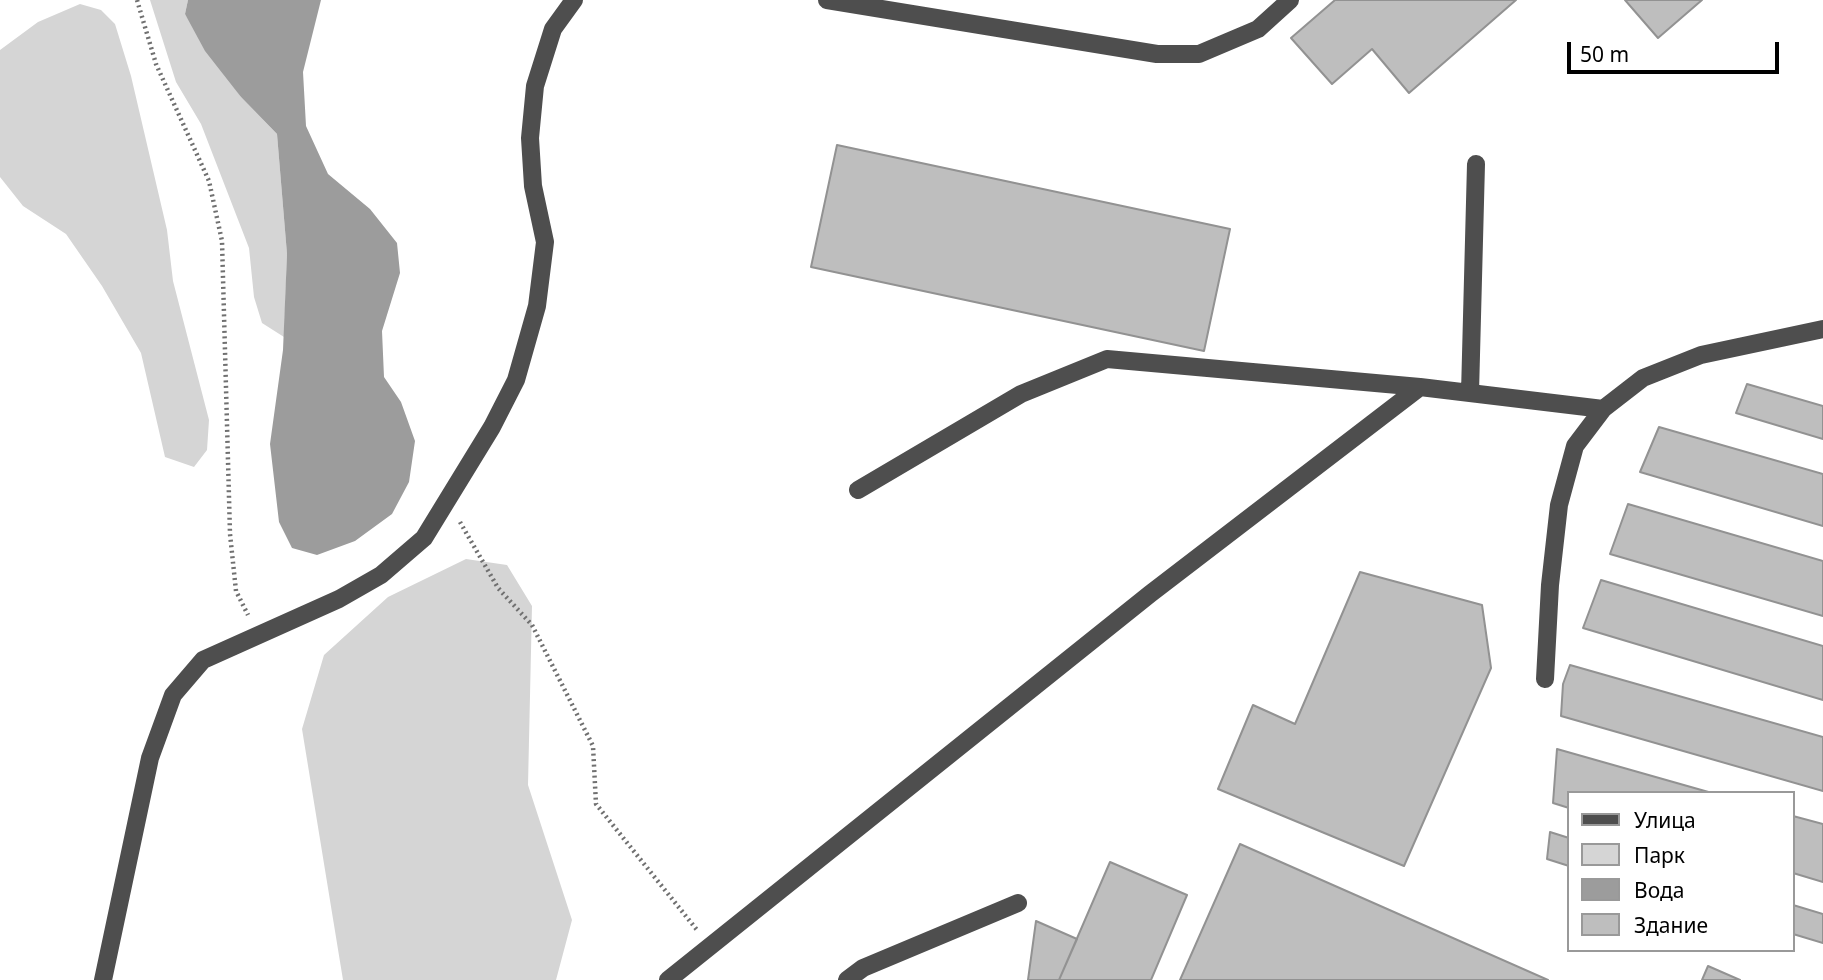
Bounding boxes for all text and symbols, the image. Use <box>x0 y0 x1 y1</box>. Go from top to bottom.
scale bar <box>1571 28 1783 72</box>
text: 50 m <box>1580 40 1629 68</box>
legend <box>1568 791 1795 952</box>
text: Улица <box>1634 806 1696 834</box>
text: Парк <box>1634 841 1685 869</box>
text: Вода <box>1634 876 1684 904</box>
text: Здание <box>1634 911 1708 939</box>

